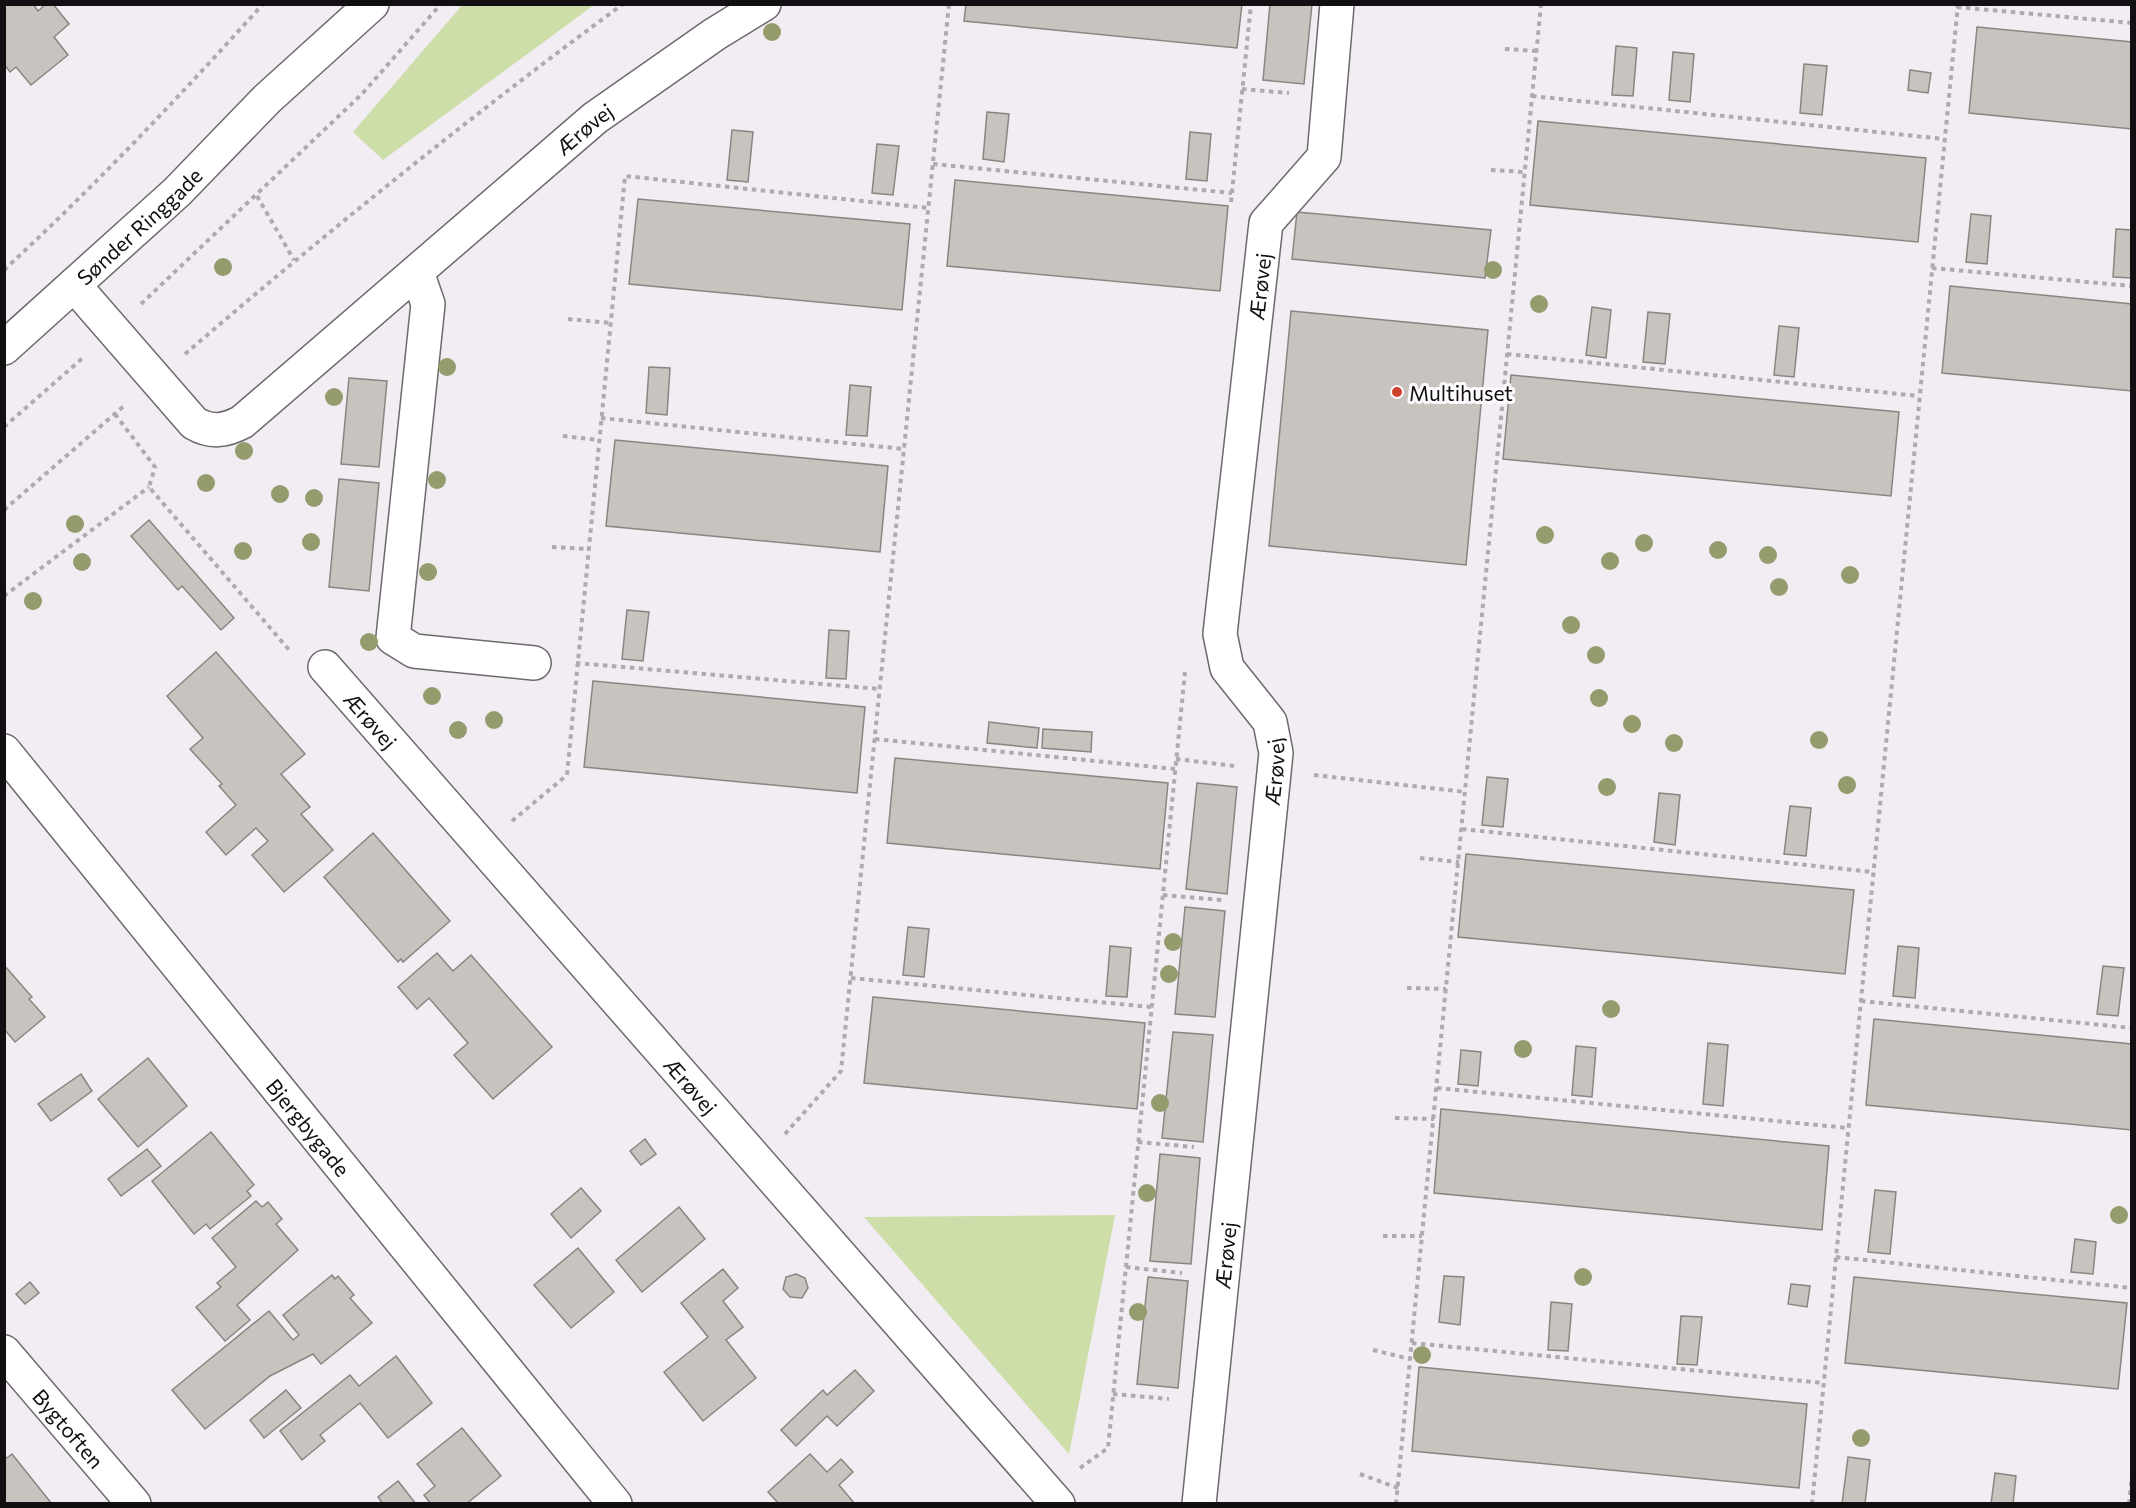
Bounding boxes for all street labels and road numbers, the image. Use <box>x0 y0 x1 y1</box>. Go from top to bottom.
street label: Ærøvej <box>550 97 617 159</box>
street label: Sønder Ringgade <box>71 162 207 289</box>
street label: Ærøvej <box>1243 252 1275 321</box>
street label: Ærøvej <box>339 686 403 753</box>
street label: Ærøvej <box>1258 736 1289 807</box>
street label: Ærøvej <box>660 1052 723 1119</box>
street label: Bjergbygade <box>262 1073 356 1181</box>
street label: Ærøvej <box>1209 1220 1240 1290</box>
street label: Bygtoften <box>28 1383 110 1473</box>

